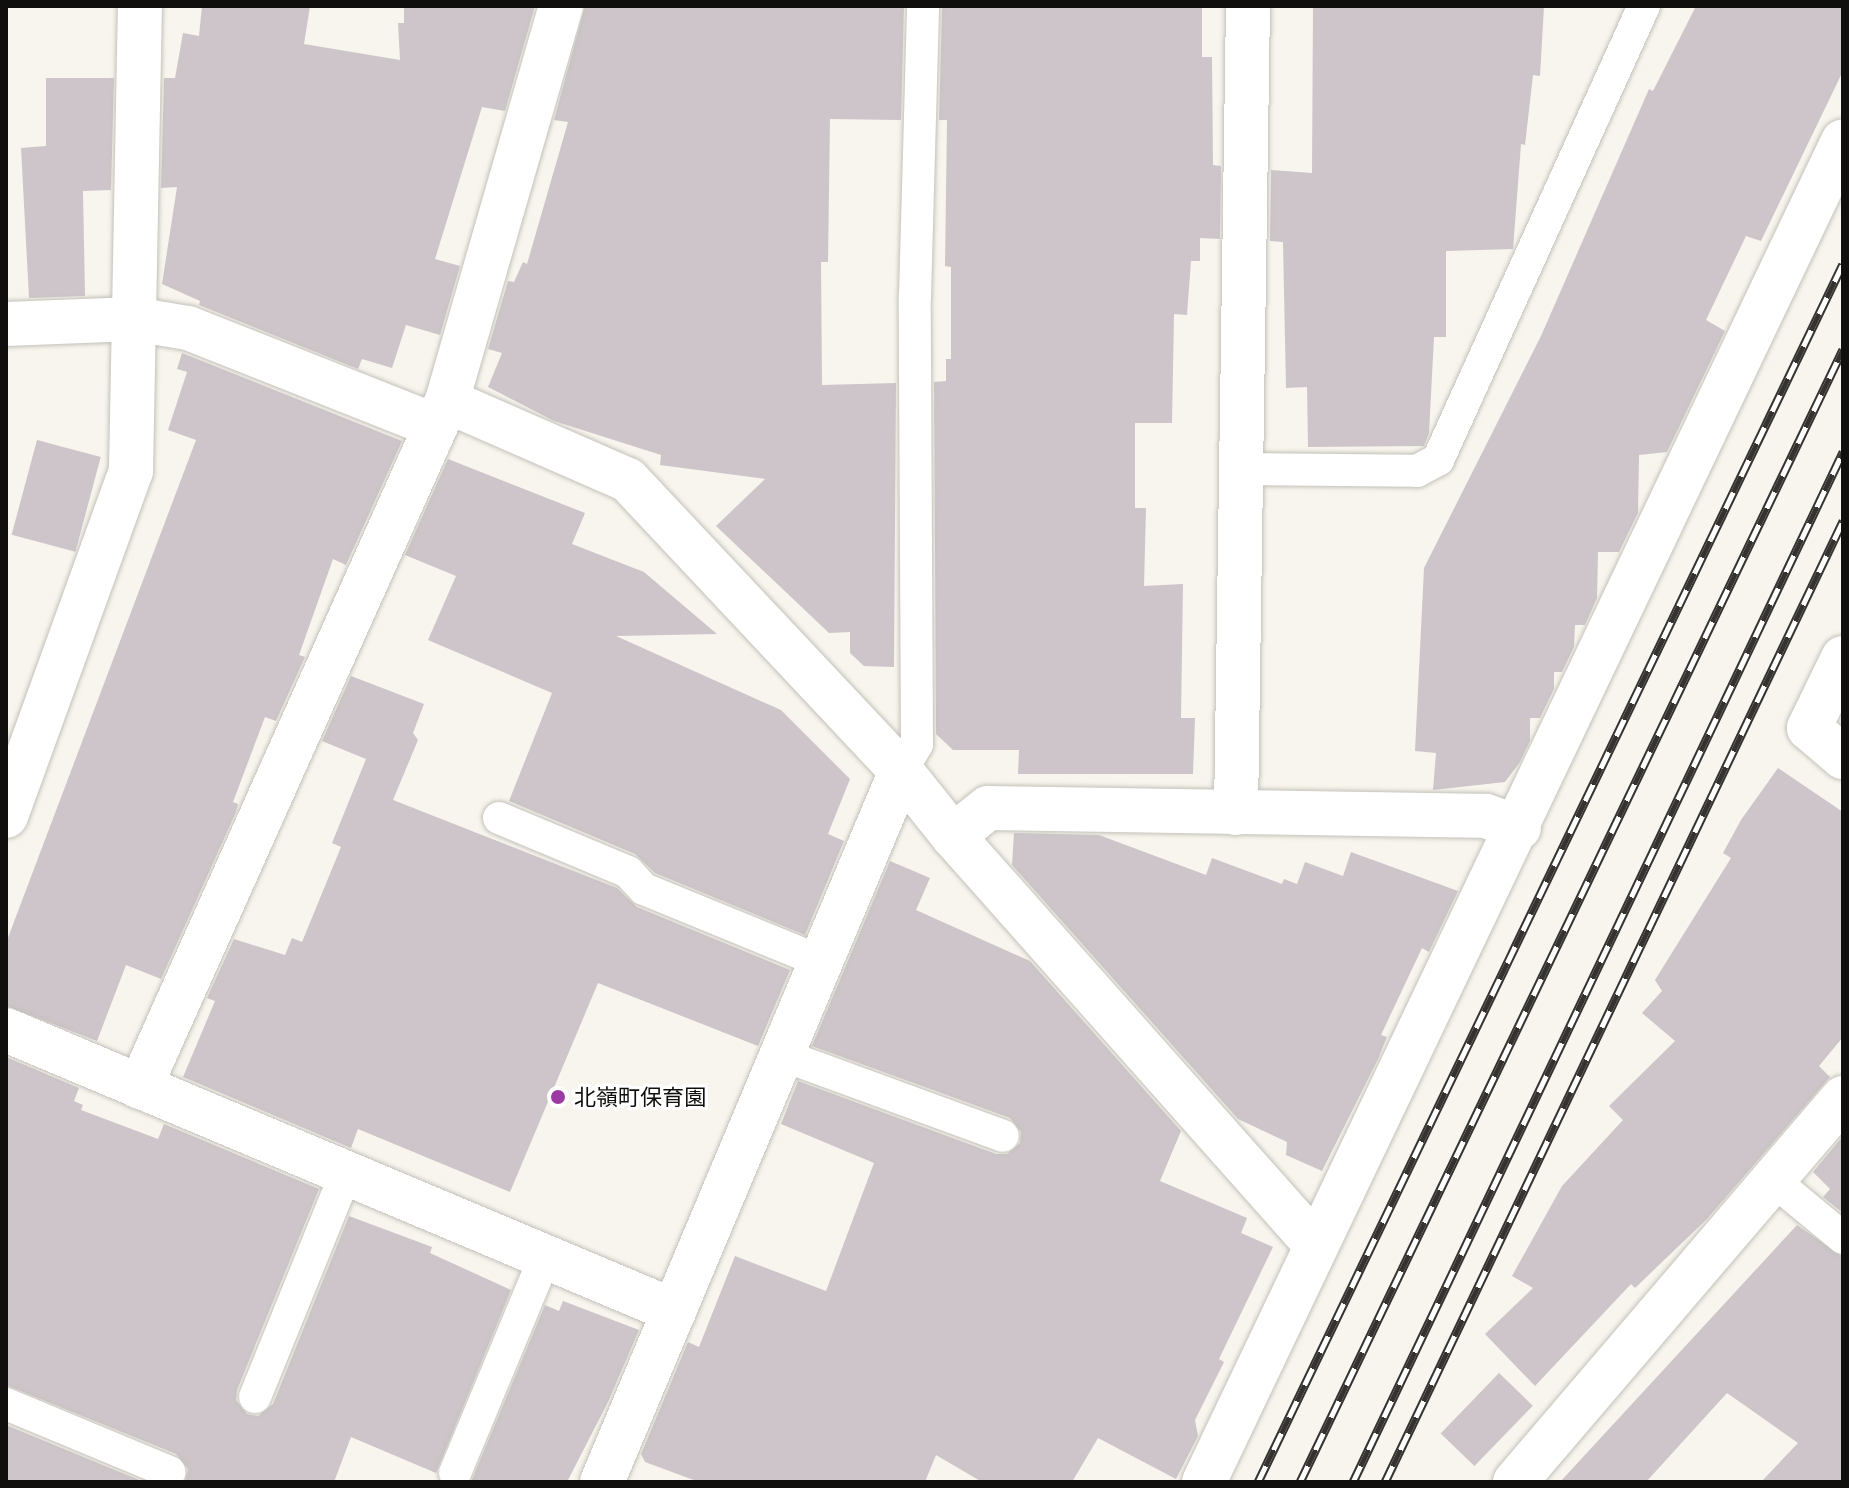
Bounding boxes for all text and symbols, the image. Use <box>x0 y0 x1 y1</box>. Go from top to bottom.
place label: 北嶺町保育園 <box>574 1084 706 1110</box>
marker: 北嶺町保育園 <box>549 1088 567 1106</box>

